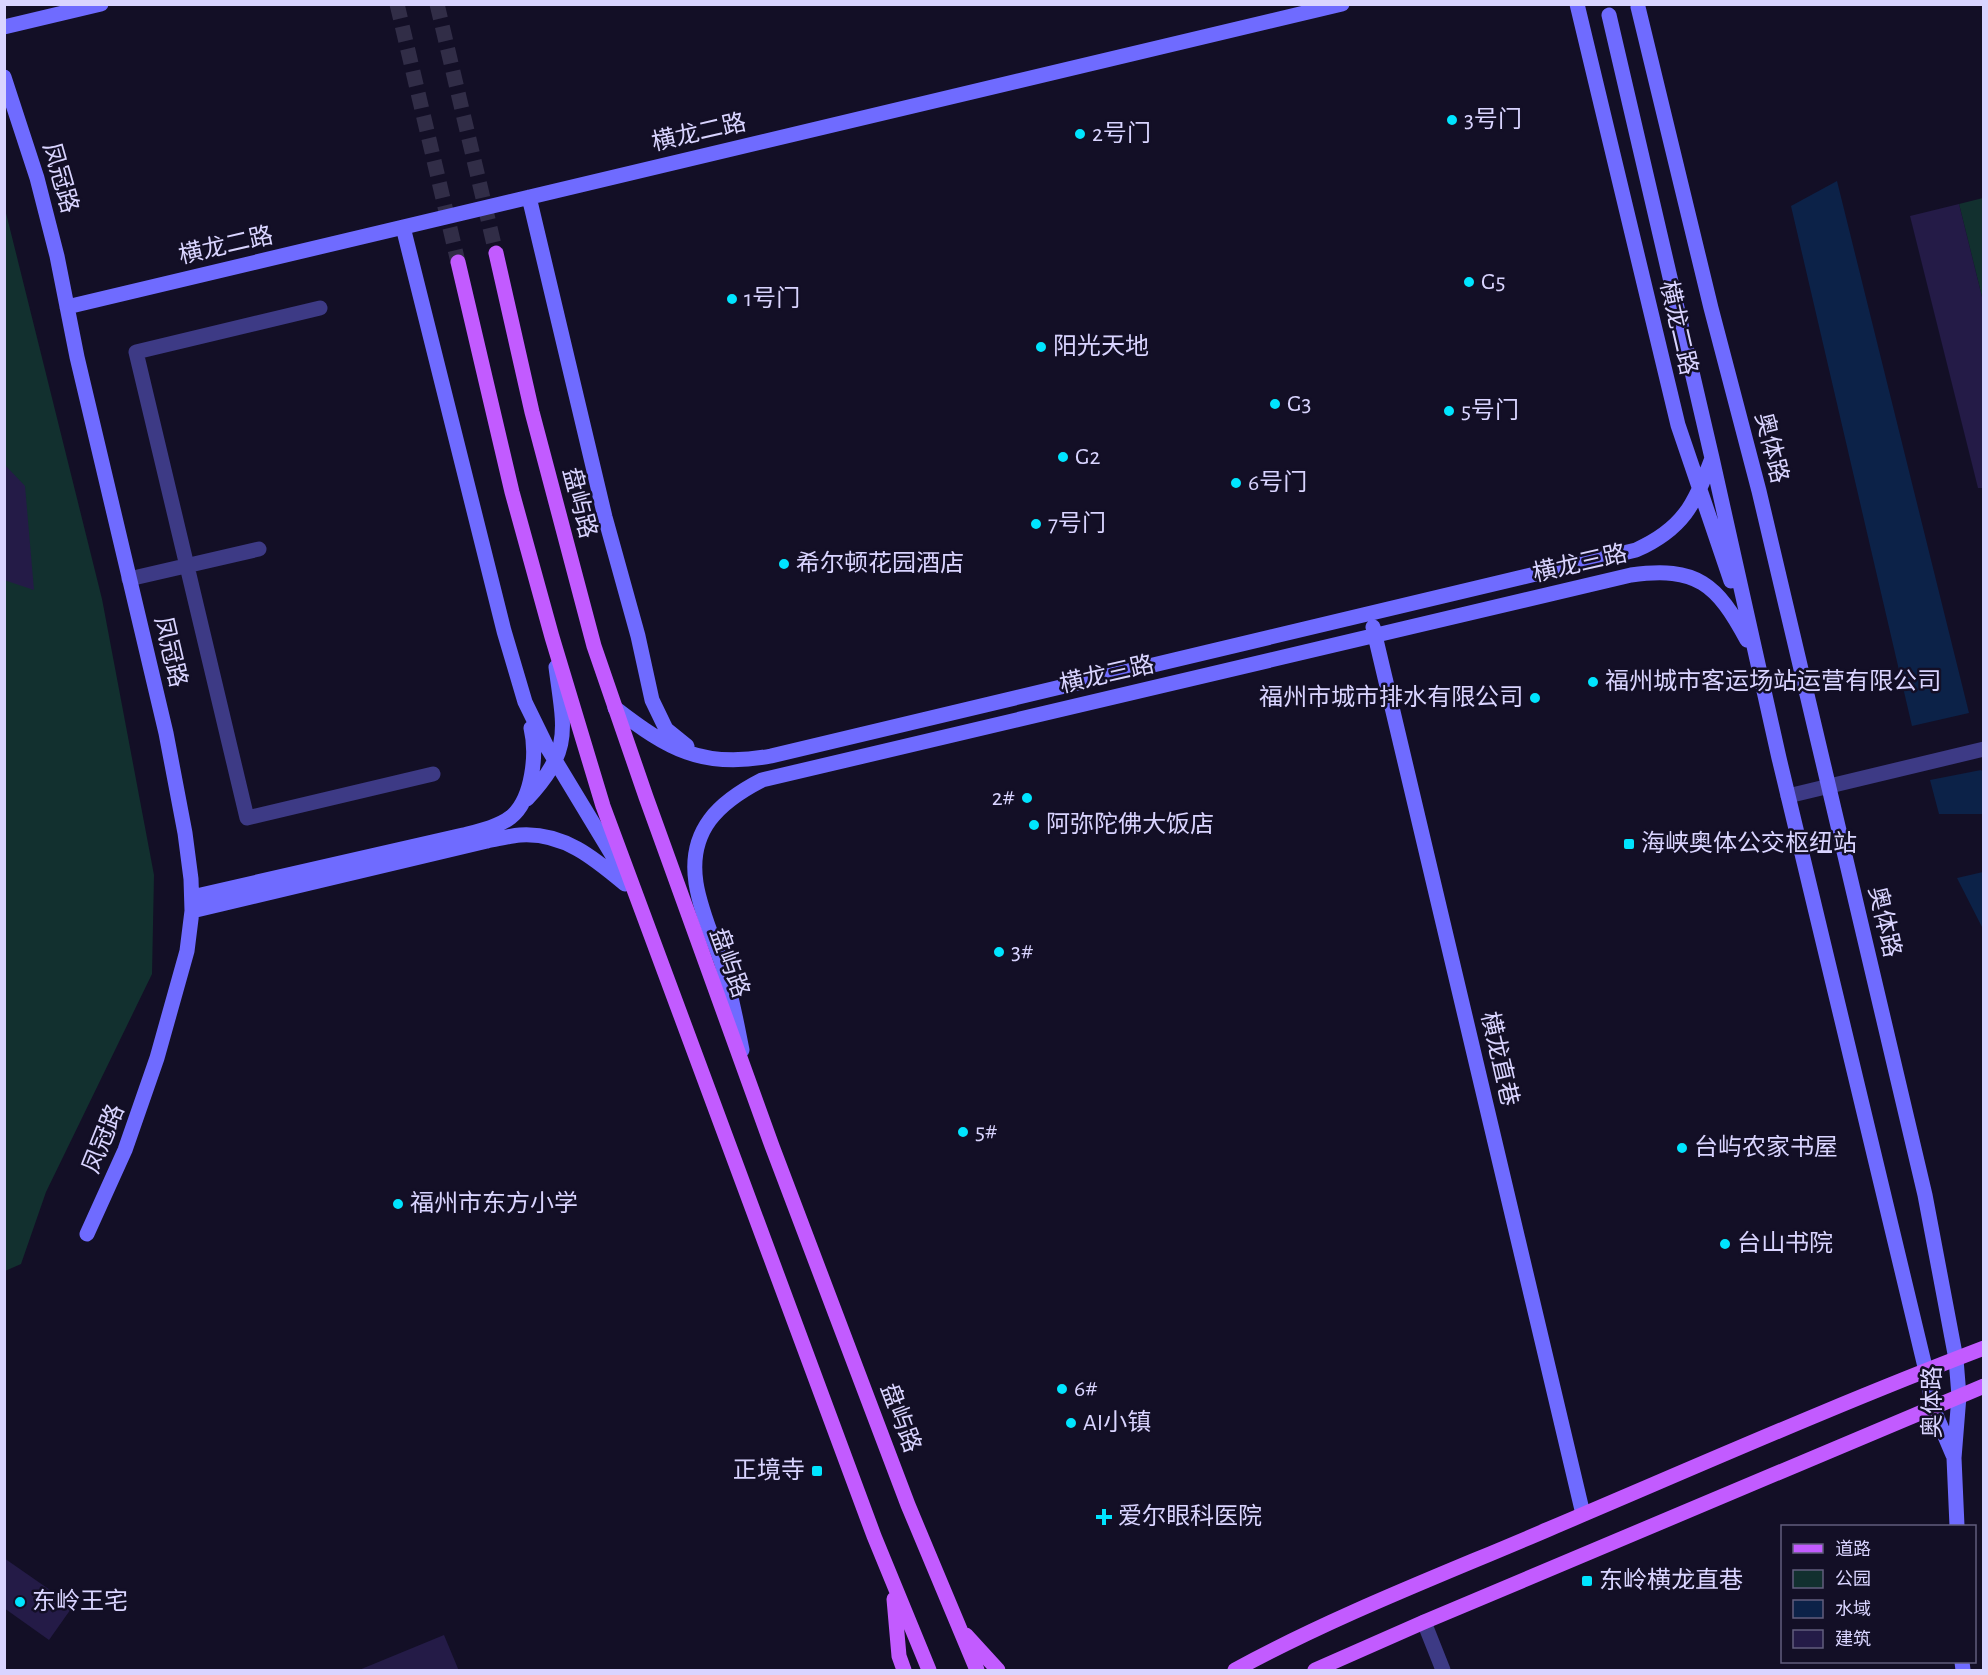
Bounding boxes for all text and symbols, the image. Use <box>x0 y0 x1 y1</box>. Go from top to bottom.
place label: 3号门 <box>1464 107 1522 132</box>
street label: 横龙二路 <box>649 109 748 155</box>
marker: 3号门 <box>1445 113 1459 127</box>
place label: 2号门 <box>1092 121 1151 146</box>
marker: 2号门 <box>1073 127 1087 141</box>
street label: 凤冠路 <box>39 140 83 216</box>
street label: 横龙二路 <box>176 222 275 268</box>
place label: G5 <box>1481 270 1505 294</box>
marker: G5 <box>1462 275 1476 289</box>
street label: 横龙二路 <box>1656 278 1702 377</box>
place label: 1号门 <box>744 286 800 311</box>
marker: 1号门 <box>725 292 739 306</box>
place label: 阳光天地 <box>1053 333 1149 359</box>
marker: 阳光天地 <box>1034 340 1048 354</box>
place label: G3 <box>1287 392 1311 416</box>
marker: G3 <box>1268 397 1282 411</box>
place label: 5号门 <box>1461 398 1519 423</box>
marker: 5号门 <box>1442 404 1456 418</box>
street label: 奥体路 <box>1751 410 1793 486</box>
place label: G2 <box>1075 445 1100 469</box>
marker: G2 <box>1056 450 1070 464</box>
street label: 盘屿路 <box>558 465 602 541</box>
place label: 6号门 <box>1248 470 1307 495</box>
marker: 6号门 <box>1229 476 1243 490</box>
place label: 7号门 <box>1048 511 1106 536</box>
marker: 7号门 <box>1029 517 1043 531</box>
street label: 横龙三路 <box>1530 540 1629 586</box>
place label: 希尔顿花园酒店 <box>796 550 964 576</box>
marker: 希尔顿花园酒店 <box>777 557 791 571</box>
street label: 凤冠路 <box>150 614 192 690</box>
street label: 横龙三路 <box>1057 651 1156 697</box>
place label: 福州城市客运场站运营有限公司 <box>1605 668 1941 694</box>
marker: 福州城市客运场站运营有限公司 <box>1586 675 1600 689</box>
place label: 福州市城市排水有限公司 <box>1259 684 1523 710</box>
marker: 福州市城市排水有限公司 <box>1528 691 1542 705</box>
place label: 2# <box>992 786 1015 810</box>
marker: 2# <box>1020 791 1034 805</box>
place label: 阿弥陀佛大饭店 <box>1046 811 1214 837</box>
marker: 阿弥陀佛大饭店 <box>1027 818 1041 832</box>
place label: 海峡奥体公交枢纽站 <box>1641 830 1857 856</box>
marker: 海峡奥体公交枢纽站 <box>1622 837 1636 851</box>
street label: 奥体路 <box>1864 884 1906 960</box>
street label: 盘屿路 <box>705 924 754 1001</box>
place label: 3# <box>1011 940 1033 964</box>
marker: 3# <box>992 945 1006 959</box>
street label: 横龙直巷 <box>1477 1009 1523 1108</box>
street label: 凤冠路 <box>78 1100 129 1177</box>
place label: 5# <box>975 1120 997 1144</box>
marker: 5# <box>956 1125 970 1139</box>
place label: 台屿农家书屋 <box>1694 1134 1838 1160</box>
marker: 台屿农家书屋 <box>1675 1141 1689 1155</box>
place label: 福州市东方小学 <box>410 1190 578 1216</box>
marker: 福州市东方小学 <box>391 1197 405 1211</box>
place label: 台山书院 <box>1737 1230 1833 1256</box>
marker: 台山书院 <box>1718 1237 1732 1251</box>
street label: 奥体路 <box>1919 1366 1945 1438</box>
place label: 6# <box>1074 1377 1098 1401</box>
street label: 盘屿路 <box>876 1379 926 1456</box>
marker: 6# <box>1055 1382 1069 1396</box>
place label: AI小镇 <box>1083 1409 1151 1435</box>
marker: AI小镇 <box>1064 1416 1078 1430</box>
place label: 正境寺 <box>733 1457 805 1483</box>
marker: 正境寺 <box>810 1464 824 1478</box>
place label: 爱尔眼科医院 <box>1118 1503 1262 1529</box>
marker: 爱尔眼科医院 <box>1095 1508 1113 1526</box>
legend <box>1781 1525 1976 1663</box>
text: 道路 <box>1835 1539 1871 1559</box>
place label: 东岭横龙直巷 <box>1599 1567 1743 1593</box>
text: 公园 <box>1835 1570 1871 1589</box>
marker: 东岭横龙直巷 <box>1580 1574 1594 1588</box>
place label: 东岭王宅 <box>32 1588 128 1614</box>
marker: 东岭王宅 <box>13 1595 27 1609</box>
text: 水域 <box>1835 1600 1871 1619</box>
text: 建筑 <box>1835 1629 1871 1649</box>

